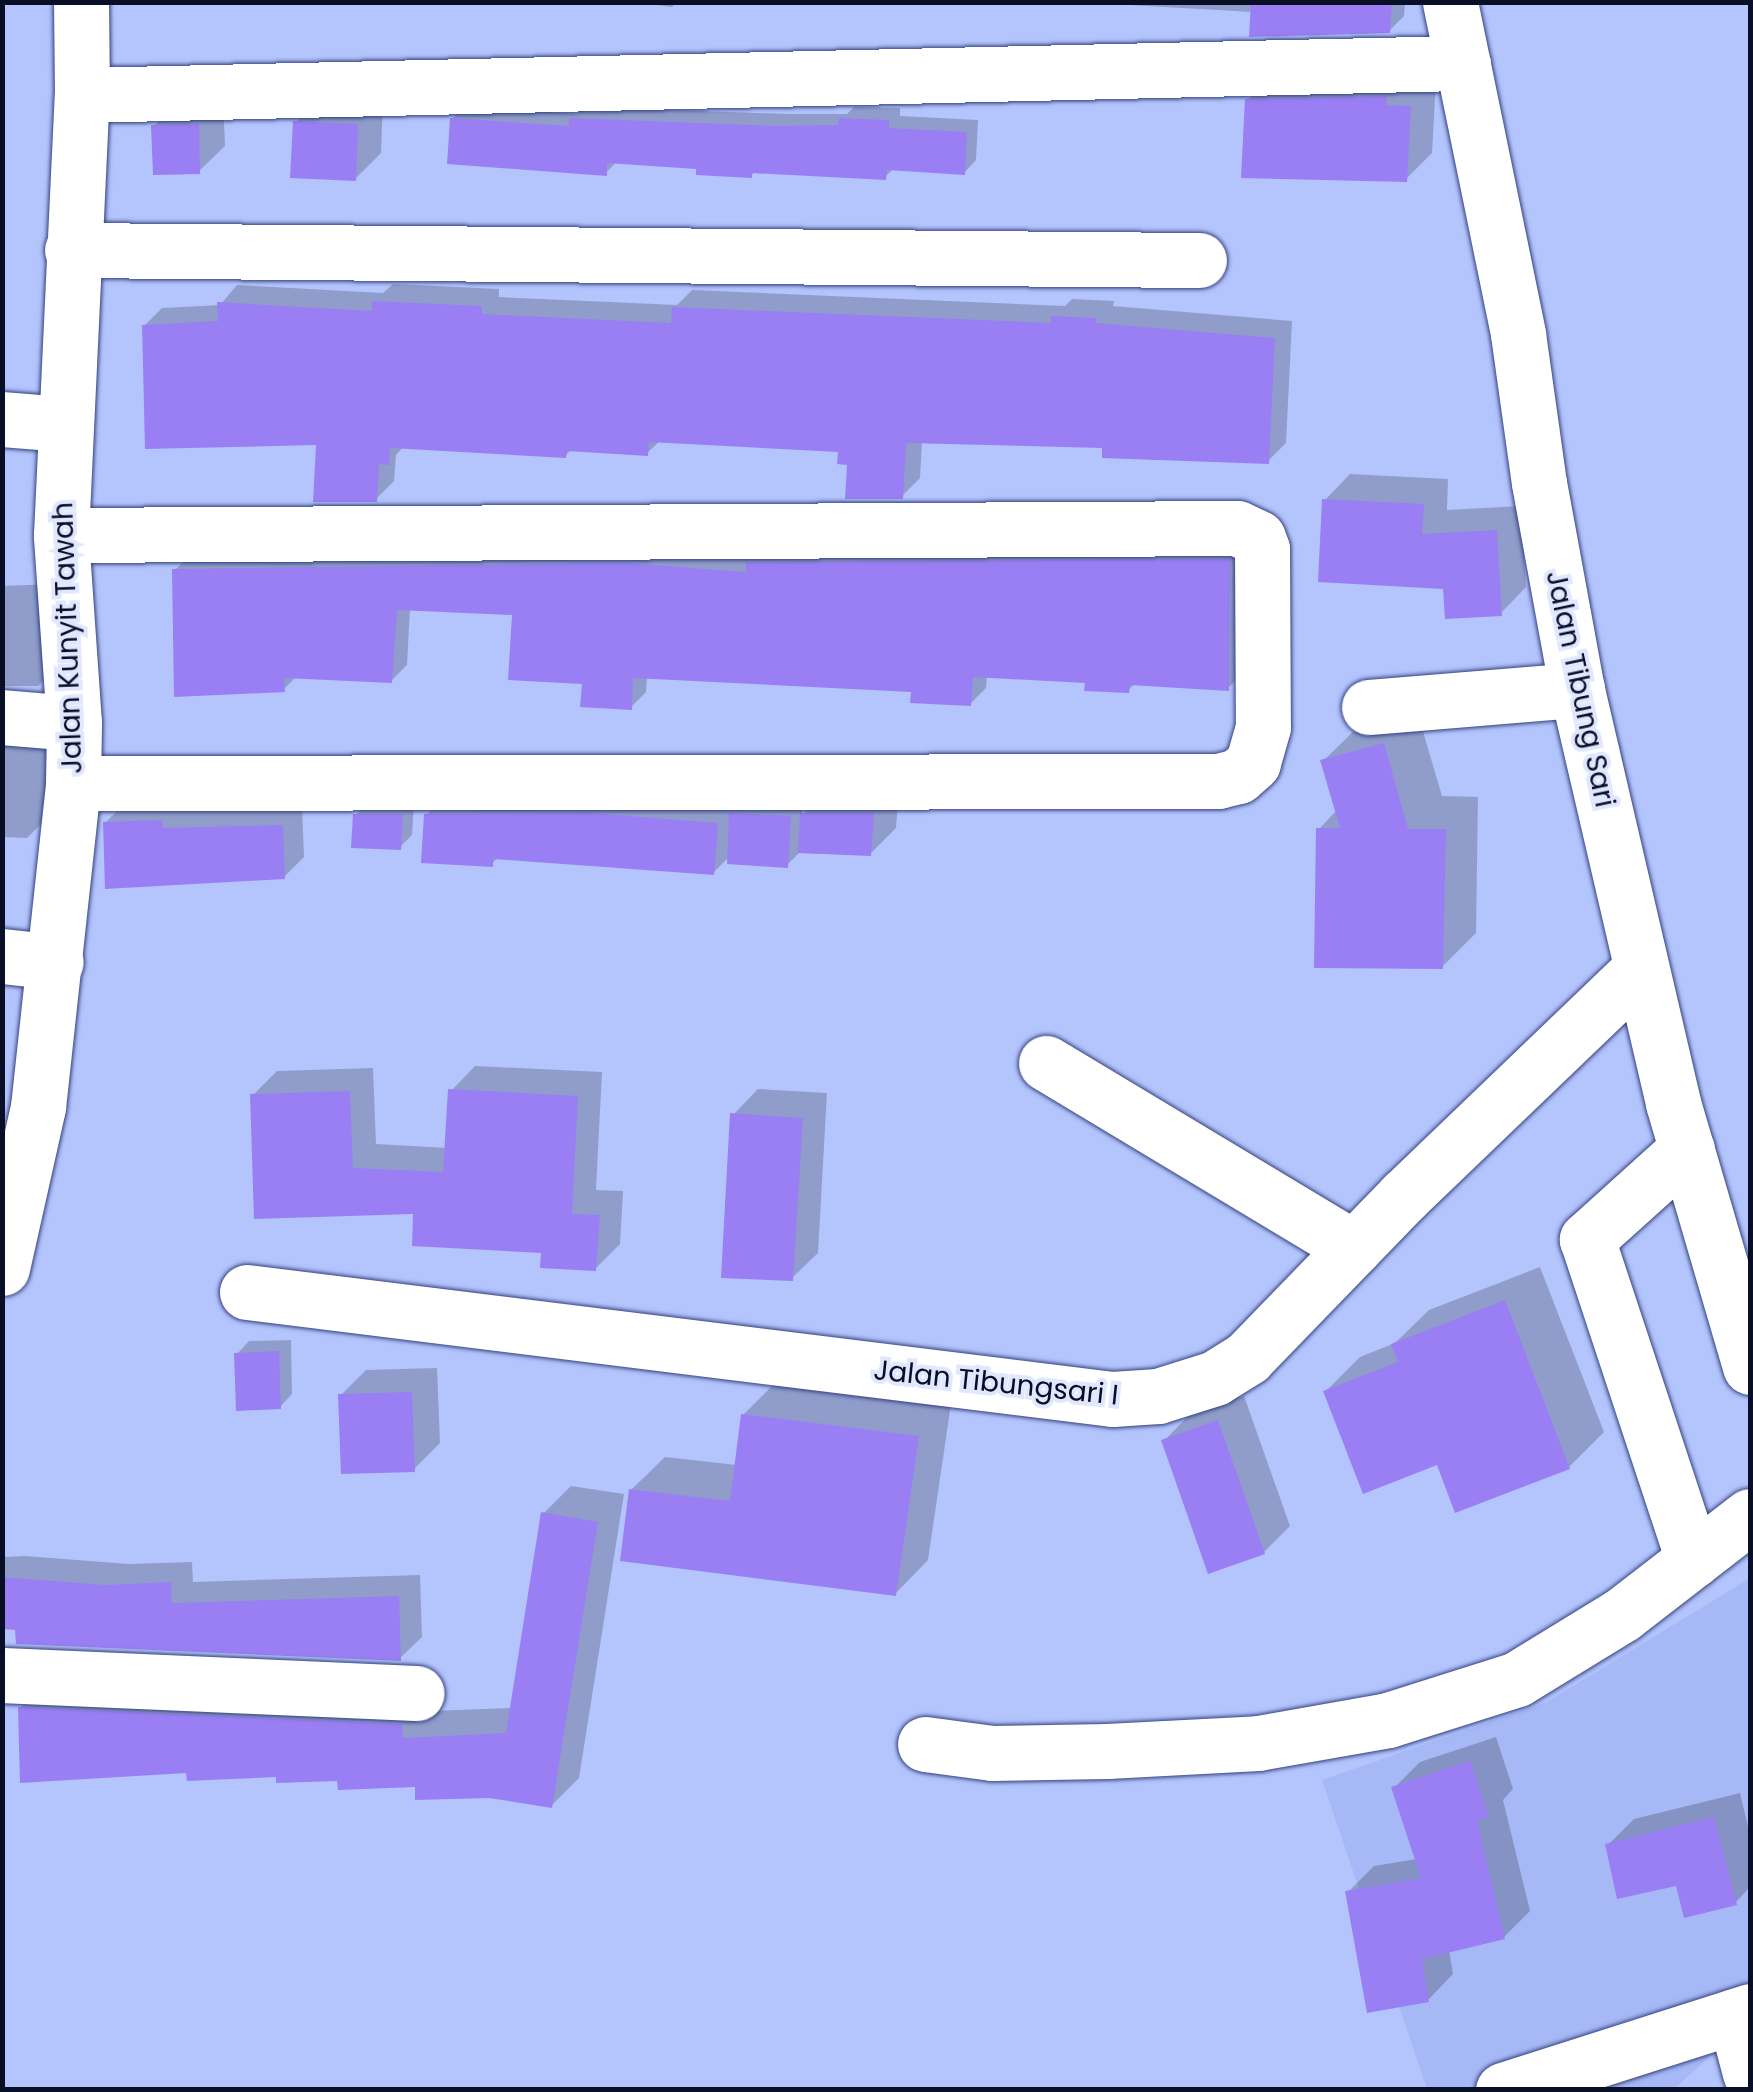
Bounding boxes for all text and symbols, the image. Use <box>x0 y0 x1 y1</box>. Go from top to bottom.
street label: Jalan Kunyit Tawah <box>46 502 90 774</box>
street label: Jalan Tibung Sari <box>1539 568 1621 810</box>
street label: Jalan Tibungsari I <box>872 1353 1120 1413</box>

